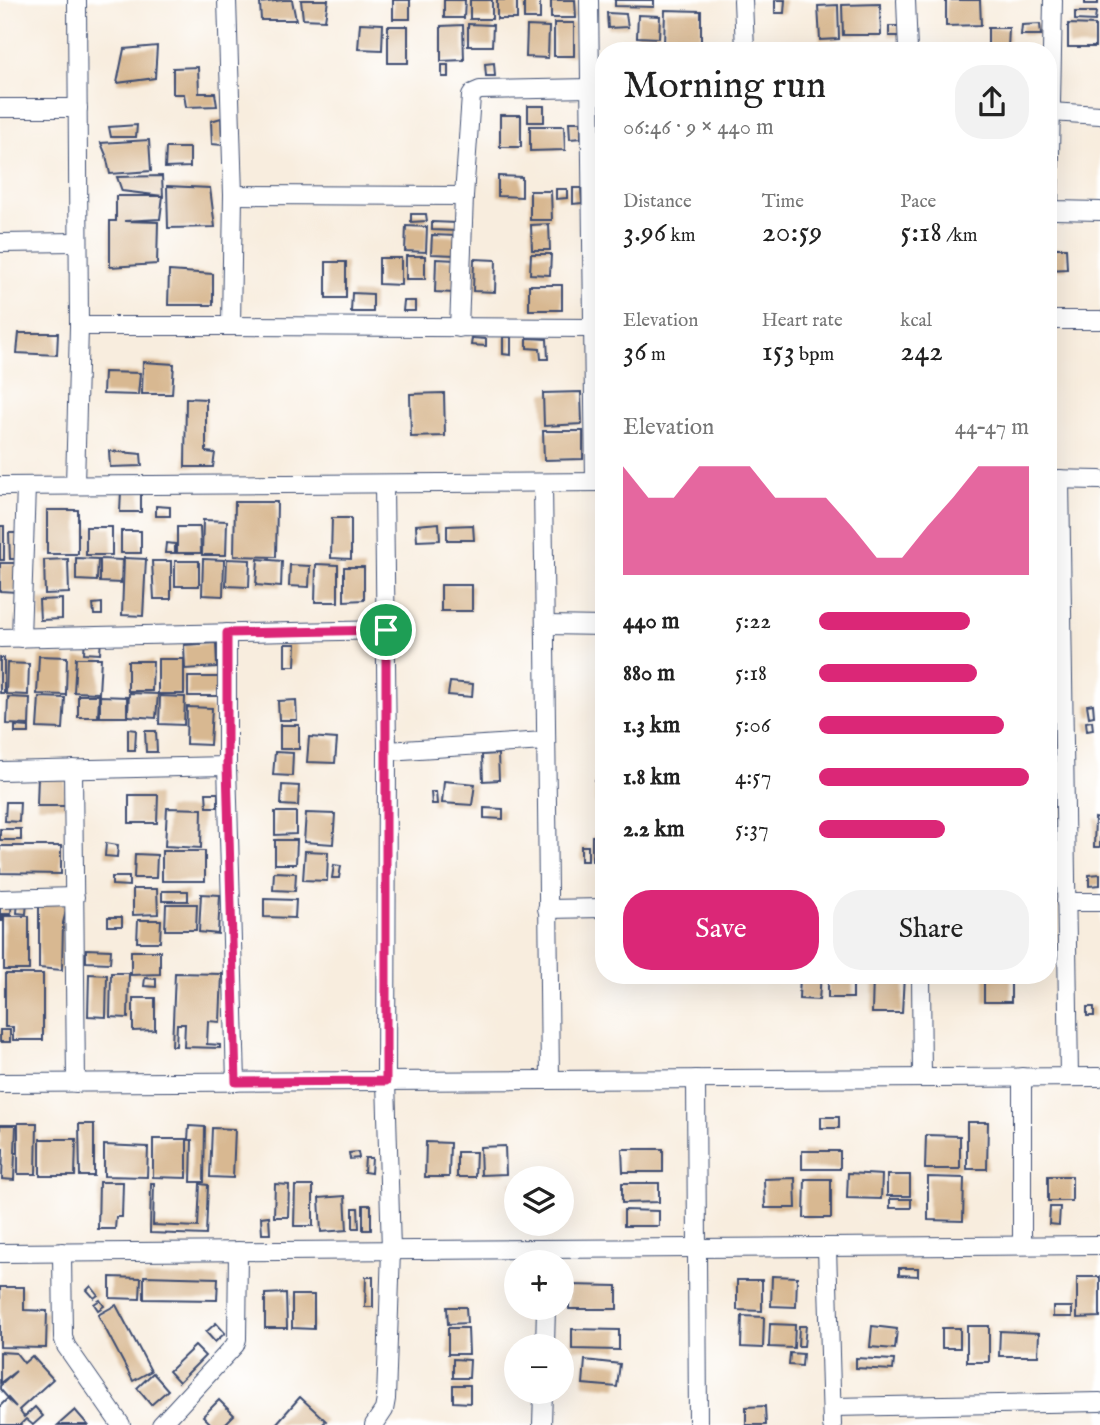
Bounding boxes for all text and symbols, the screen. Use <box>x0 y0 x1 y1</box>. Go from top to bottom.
text: Morning run <box>623 63 826 111</box>
button: share <box>955 65 1029 139</box>
text: 06:46 · 9 × 440 m <box>623 113 774 142</box>
text: Distance <box>623 190 692 214</box>
text: Time <box>762 190 804 214</box>
text: Pace <box>900 190 936 214</box>
text: 3.96 <box>623 214 666 252</box>
text: 20:59 <box>762 214 822 252</box>
text: 5:18 <box>900 214 942 252</box>
text: km <box>666 224 695 248</box>
text: /km <box>942 224 978 248</box>
text: Elevation <box>623 309 698 333</box>
text: Heart rate <box>762 309 843 333</box>
text: kcal <box>900 309 932 333</box>
text: 36 <box>623 333 647 371</box>
text: 153 <box>762 333 795 371</box>
text: 242 <box>900 333 943 371</box>
text: m <box>647 343 666 367</box>
text: bpm <box>795 343 834 367</box>
text: Elevation <box>623 413 714 442</box>
text: 44–47 m <box>955 413 1029 442</box>
pin <box>356 600 416 660</box>
text: 440 m <box>623 607 680 636</box>
text: 5:22 <box>735 607 771 636</box>
icon: arrive <box>367 611 405 649</box>
text: 880 m <box>623 659 675 688</box>
text: 5:18 <box>735 659 767 688</box>
text: 1.3 km <box>623 711 680 740</box>
text: 5:06 <box>735 711 770 740</box>
text: 1.8 km <box>623 763 681 792</box>
text: 4:57 <box>735 763 771 792</box>
text: 2.2 km <box>623 815 685 844</box>
text: 5:37 <box>735 815 769 844</box>
button: Save <box>623 890 819 970</box>
button: Share <box>833 890 1029 970</box>
map controls <box>504 1166 574 1404</box>
button: layers <box>504 1166 574 1236</box>
button: + <box>504 1250 574 1320</box>
button: − <box>504 1334 574 1404</box>

